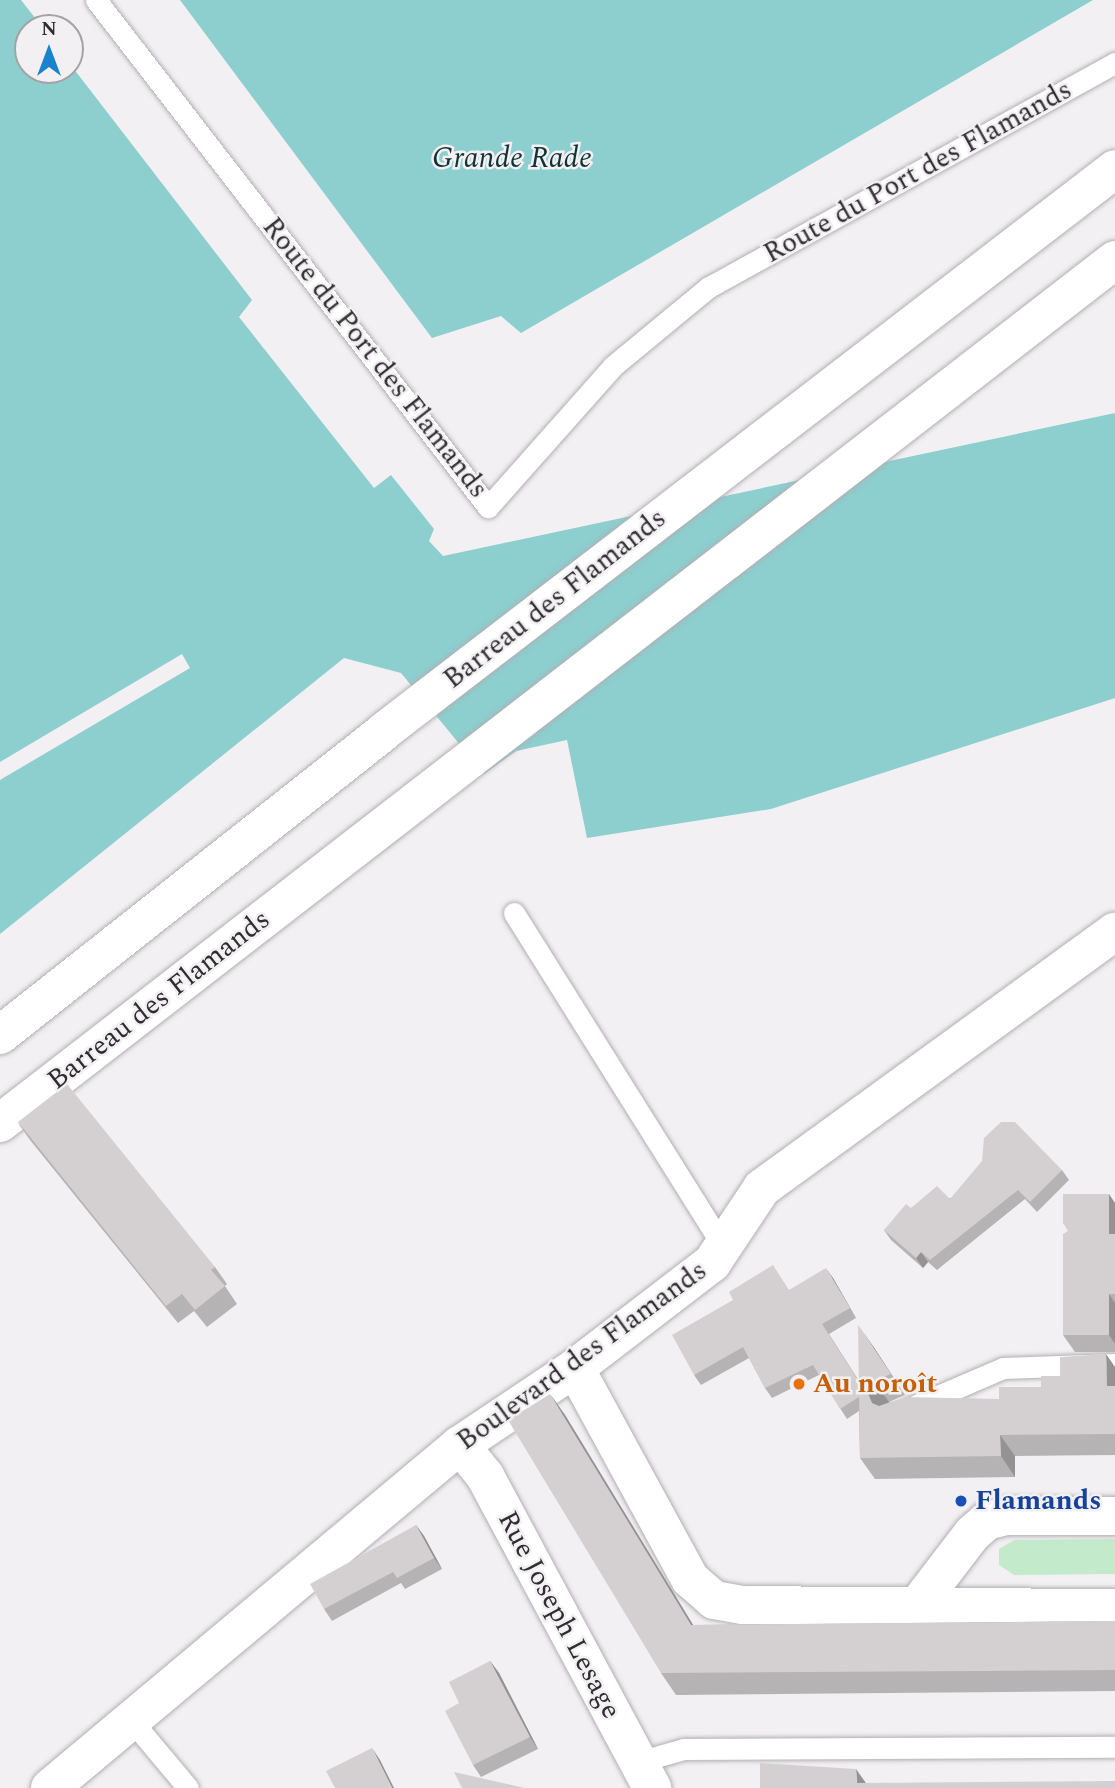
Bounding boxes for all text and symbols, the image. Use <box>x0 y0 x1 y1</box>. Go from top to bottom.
north arrow <box>14 14 84 84</box>
text: N <box>41 15 57 44</box>
street label: Route du Port des Flamands <box>758 73 1078 271</box>
water label: Grande Rade <box>432 140 592 176</box>
street label: Route du Port des Flamands <box>255 211 495 505</box>
street label: Barreau des Flamands <box>437 502 673 696</box>
street label: Barreau des Flamands <box>41 903 277 1097</box>
street label: Boulevard des Flamands <box>450 1254 714 1458</box>
place label: Au noroît <box>813 1367 937 1401</box>
marker: Au noroît <box>791 1376 807 1392</box>
place label: Flamands <box>975 1484 1101 1518</box>
marker: Flamands <box>953 1493 969 1509</box>
street label: Rue Joseph Lesage <box>490 1505 628 1725</box>

